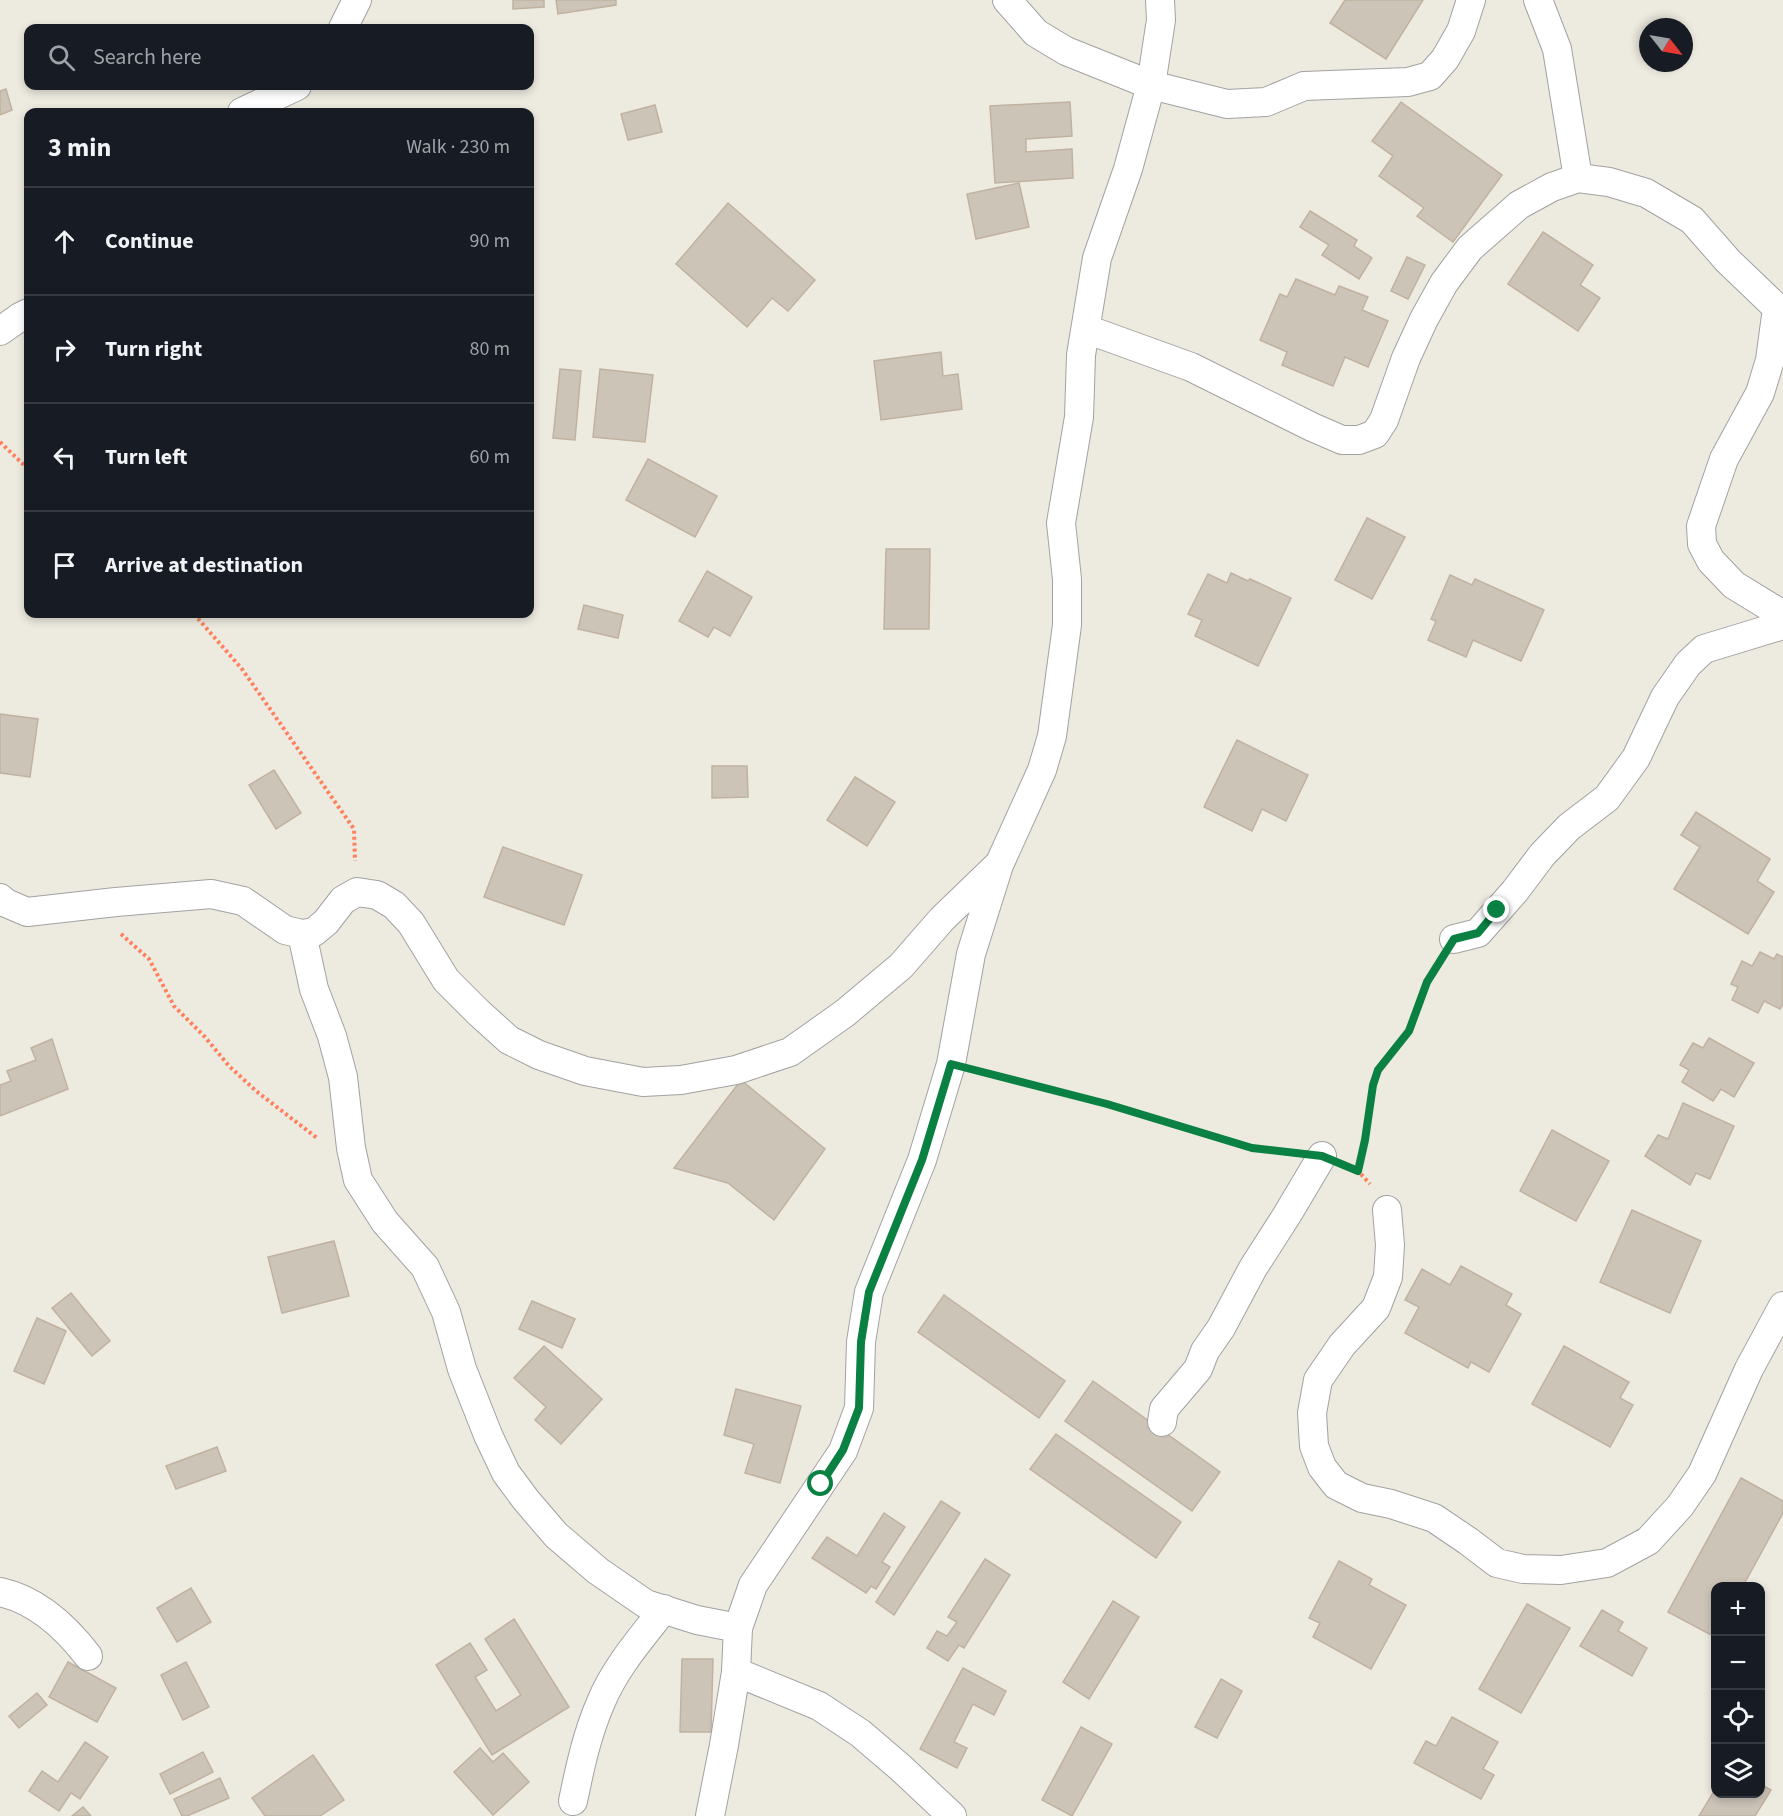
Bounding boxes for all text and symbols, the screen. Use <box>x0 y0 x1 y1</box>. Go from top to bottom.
north arrow <box>1639 18 1693 72</box>
search box <box>24 24 534 90</box>
icon: search <box>45 41 78 74</box>
text: Search here <box>93 41 201 73</box>
text: 3 min <box>48 129 111 166</box>
text: Walk · 230 m <box>406 133 510 161</box>
icon: ahead <box>48 225 81 258</box>
text: Continue <box>105 225 194 257</box>
text: 90 m <box>470 227 510 255</box>
icon: right <box>48 333 81 366</box>
text: Turn right <box>105 333 202 365</box>
text: 80 m <box>470 335 510 363</box>
icon: left <box>48 441 81 474</box>
text: Turn left <box>105 441 187 473</box>
text: 60 m <box>470 443 510 471</box>
icon: arrive <box>48 549 81 582</box>
text: Arrive at destination <box>105 549 303 581</box>
route end <box>1483 896 1509 922</box>
route start <box>807 1470 833 1496</box>
map controls <box>1711 1582 1765 1798</box>
button: + <box>1711 1582 1765 1636</box>
button: − <box>1711 1636 1765 1690</box>
button: locate <box>1711 1690 1765 1744</box>
button: layers <box>1711 1744 1765 1798</box>

